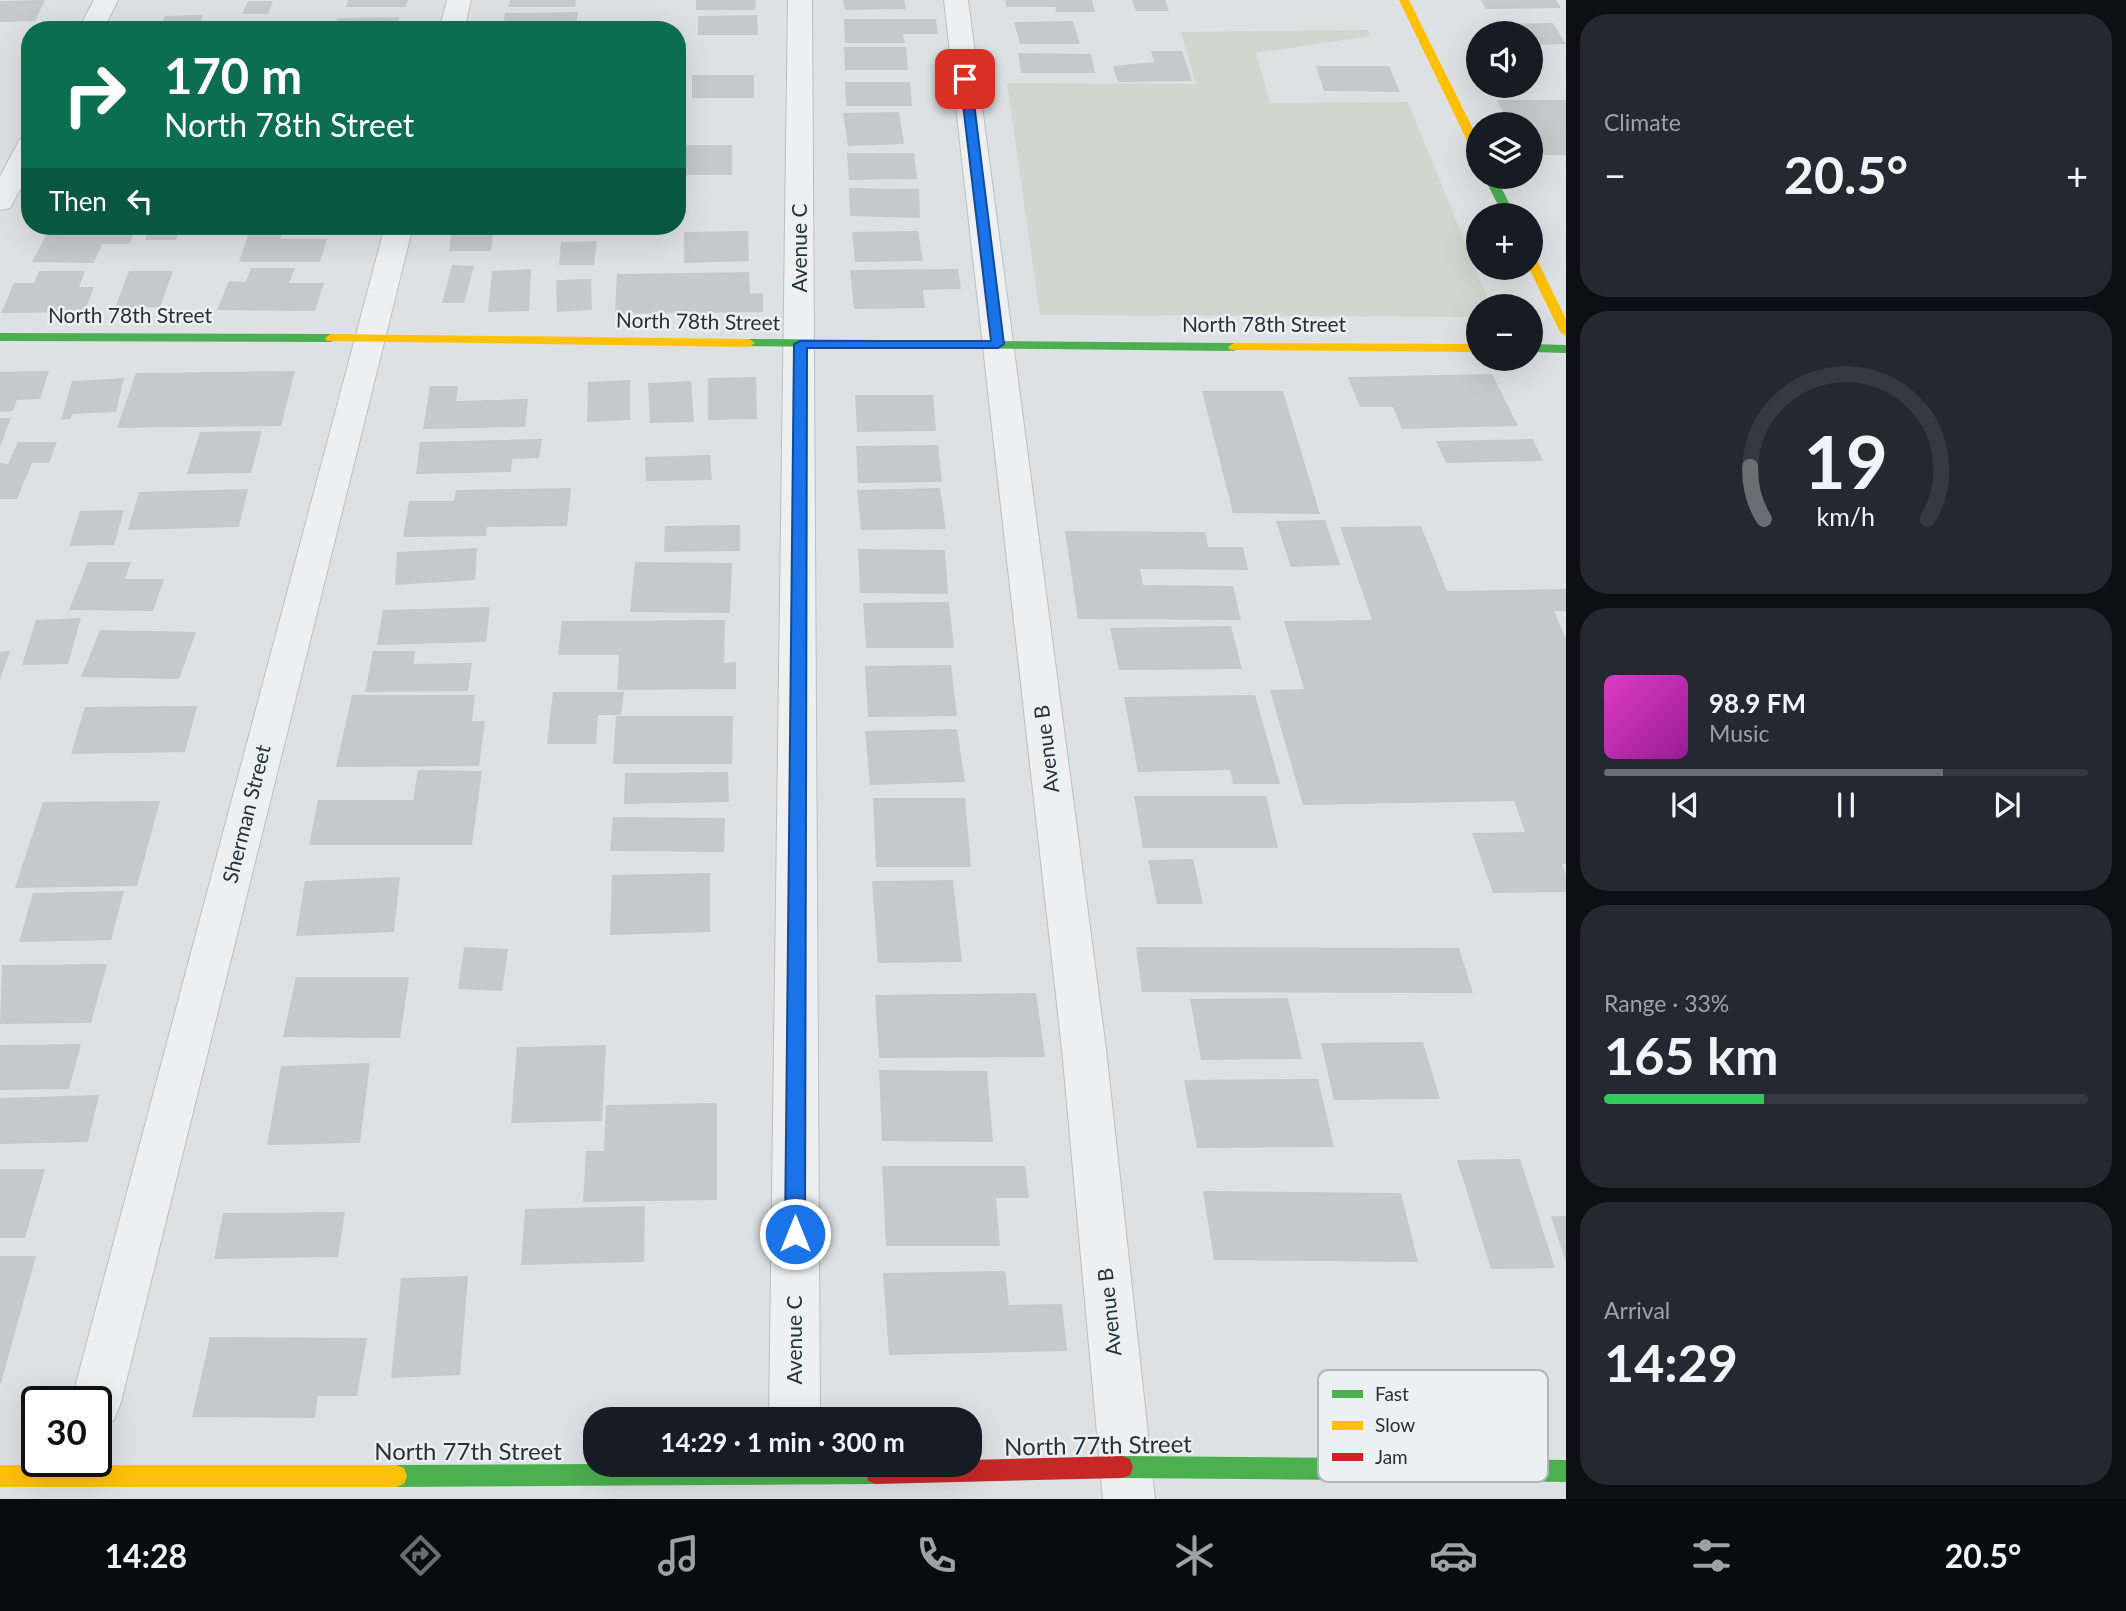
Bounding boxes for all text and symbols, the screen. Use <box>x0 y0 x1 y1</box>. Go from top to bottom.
map controls <box>1466 21 1543 371</box>
button: sound <box>1466 21 1543 98</box>
text: 170 m <box>164 46 302 104</box>
icon: right <box>49 49 140 140</box>
pin <box>935 49 995 109</box>
icon: arrive <box>946 60 984 98</box>
text: North 78th Street <box>164 105 414 144</box>
text: Climate <box>1604 108 1681 136</box>
button: layers <box>1466 112 1543 189</box>
text: 20.5° <box>1784 143 1908 205</box>
text: − <box>1604 152 1626 198</box>
text: + <box>2066 152 2088 198</box>
icon: left <box>121 182 159 220</box>
text: Then <box>49 185 107 217</box>
button: + <box>1466 203 1543 280</box>
street label: Avenue C <box>786 204 811 292</box>
button: − <box>1466 294 1543 371</box>
street label: North 78th Street <box>48 302 213 327</box>
street label: North 78th Street <box>616 307 781 334</box>
street label: North 78th Street <box>1182 311 1347 336</box>
text: 19 <box>1804 417 1888 505</box>
text: km/h <box>1817 500 1875 530</box>
text: 98.9 FM <box>1709 687 1806 719</box>
street label: Avenue B <box>1028 704 1063 795</box>
text: Music <box>1709 719 1769 747</box>
street label: Sherman Street <box>216 741 275 885</box>
icon: previous <box>1666 786 1704 824</box>
icon: pause <box>1827 786 1865 824</box>
icon: next <box>1988 786 2026 824</box>
text: Range · 33% <box>1604 989 1729 1017</box>
text: 165 km <box>1604 1024 1778 1086</box>
position arrow <box>758 1197 832 1271</box>
street label: Avenue B <box>1091 1267 1126 1357</box>
street label: Avenue C <box>781 1296 806 1384</box>
text: Arrival <box>1604 1296 1670 1324</box>
text: 14:29 <box>1604 1331 1738 1393</box>
legend <box>1318 1370 1548 1482</box>
text: Fast <box>1375 1382 1409 1405</box>
speed limit sign: 30 <box>21 1386 112 1477</box>
text: Slow <box>1375 1413 1415 1436</box>
text: 14:29 · 1 min · 300 m <box>660 1426 905 1458</box>
street label: North 77th Street <box>1004 1428 1192 1461</box>
street label: North 77th Street <box>374 1436 562 1465</box>
text: Jam <box>1375 1445 1408 1468</box>
icon: directions <box>396 1531 445 1580</box>
icon: music <box>654 1531 703 1580</box>
icon: phone <box>912 1531 961 1580</box>
icon: climate <box>1170 1531 1219 1580</box>
icon: car <box>1429 1531 1478 1580</box>
icon: filters <box>1687 1531 1736 1580</box>
text: 14:28 <box>105 1536 187 1575</box>
text: 20.5° <box>1945 1536 2021 1575</box>

